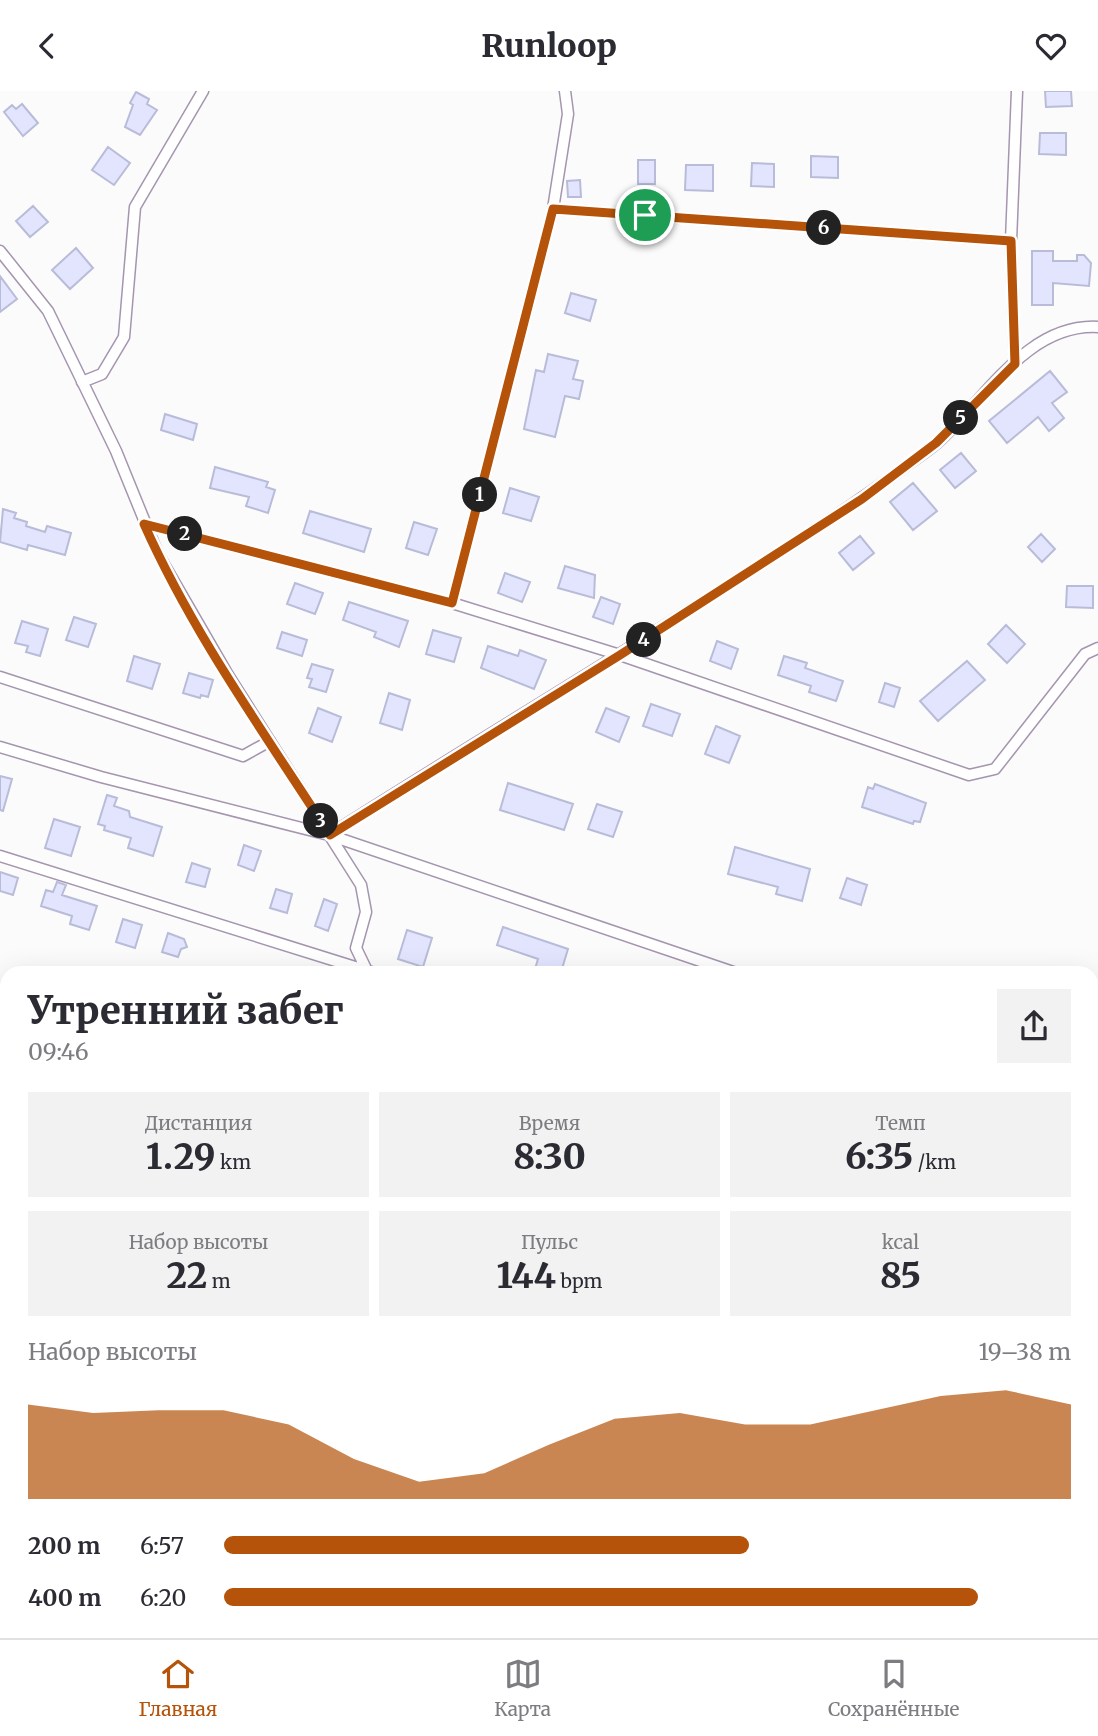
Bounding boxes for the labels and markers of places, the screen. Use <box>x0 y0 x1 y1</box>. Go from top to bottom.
pin <box>615 185 675 245</box>
pin: 6 <box>806 211 842 245</box>
pin: 5 <box>944 401 978 435</box>
pin: 1 <box>462 477 498 513</box>
pin: 2 <box>168 517 202 551</box>
pin: 4 <box>626 623 662 657</box>
pin: 3 <box>304 803 338 839</box>

